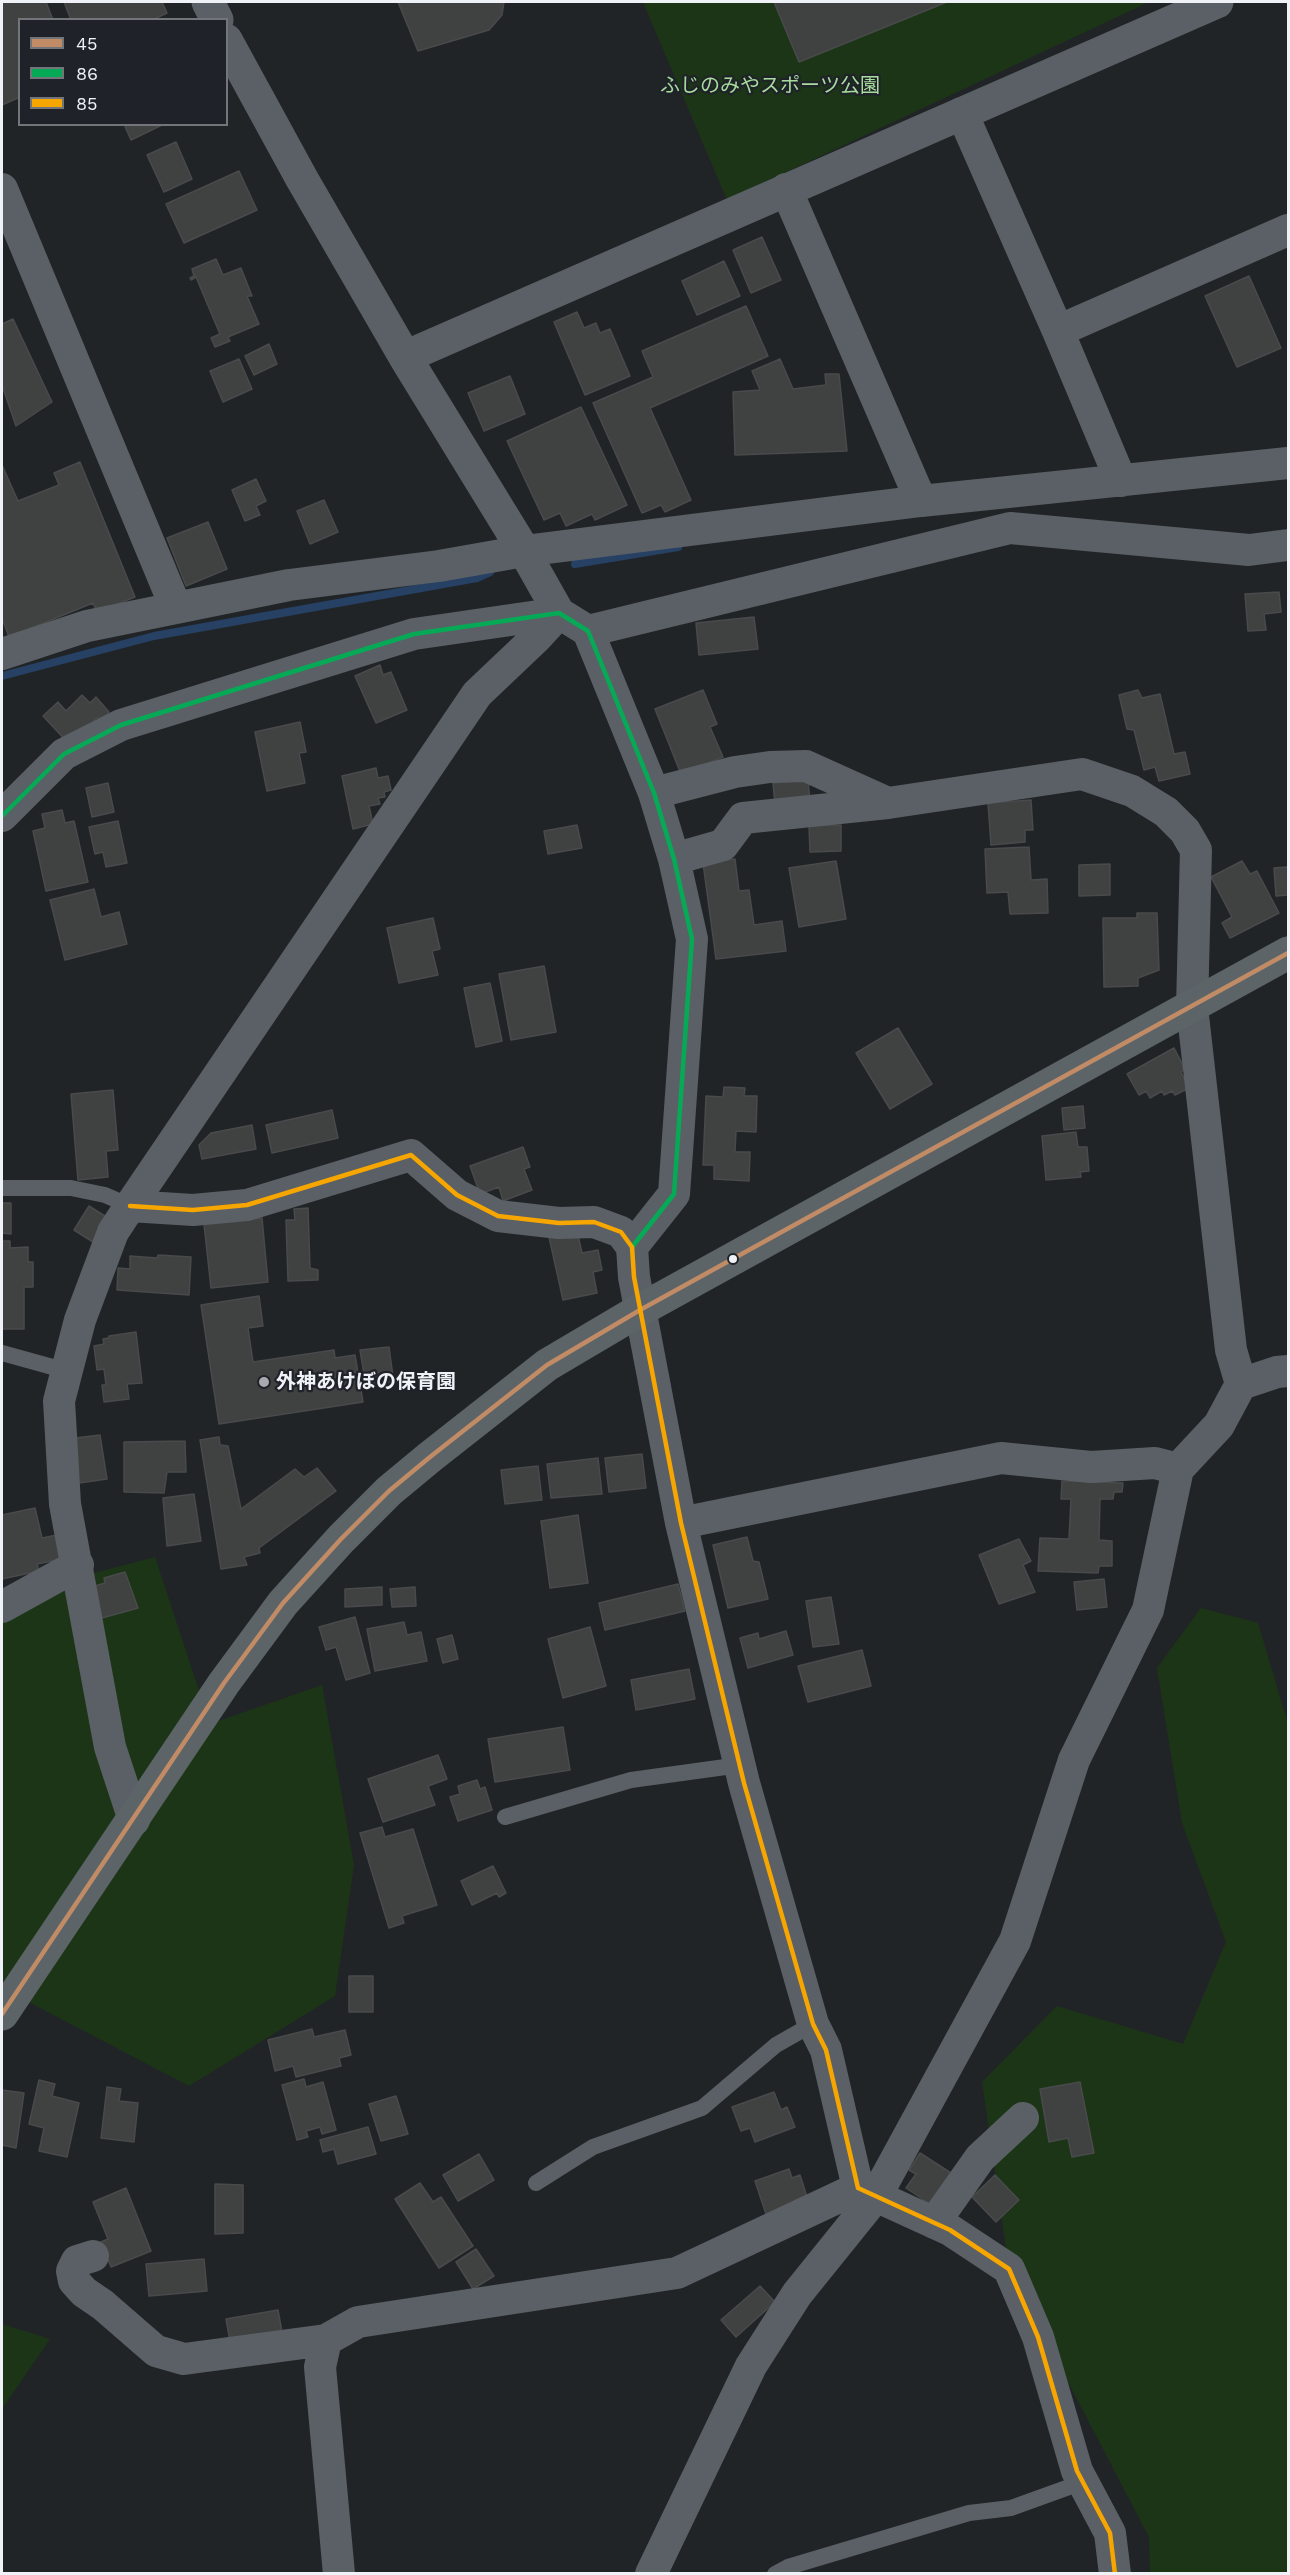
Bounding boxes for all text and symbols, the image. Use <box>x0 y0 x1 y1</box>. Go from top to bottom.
legend <box>18 18 228 126</box>
text: 45 <box>76 33 97 54</box>
text: 86 <box>76 63 98 84</box>
park label: ふじのみやスポーツ公園 <box>660 74 880 98</box>
text: 85 <box>76 93 98 114</box>
unlabelled marker <box>727 1253 739 1265</box>
place label: 外神あけぼの保育園 <box>276 1370 456 1394</box>
marker: 外神あけぼの保育園 <box>257 1375 271 1389</box>

